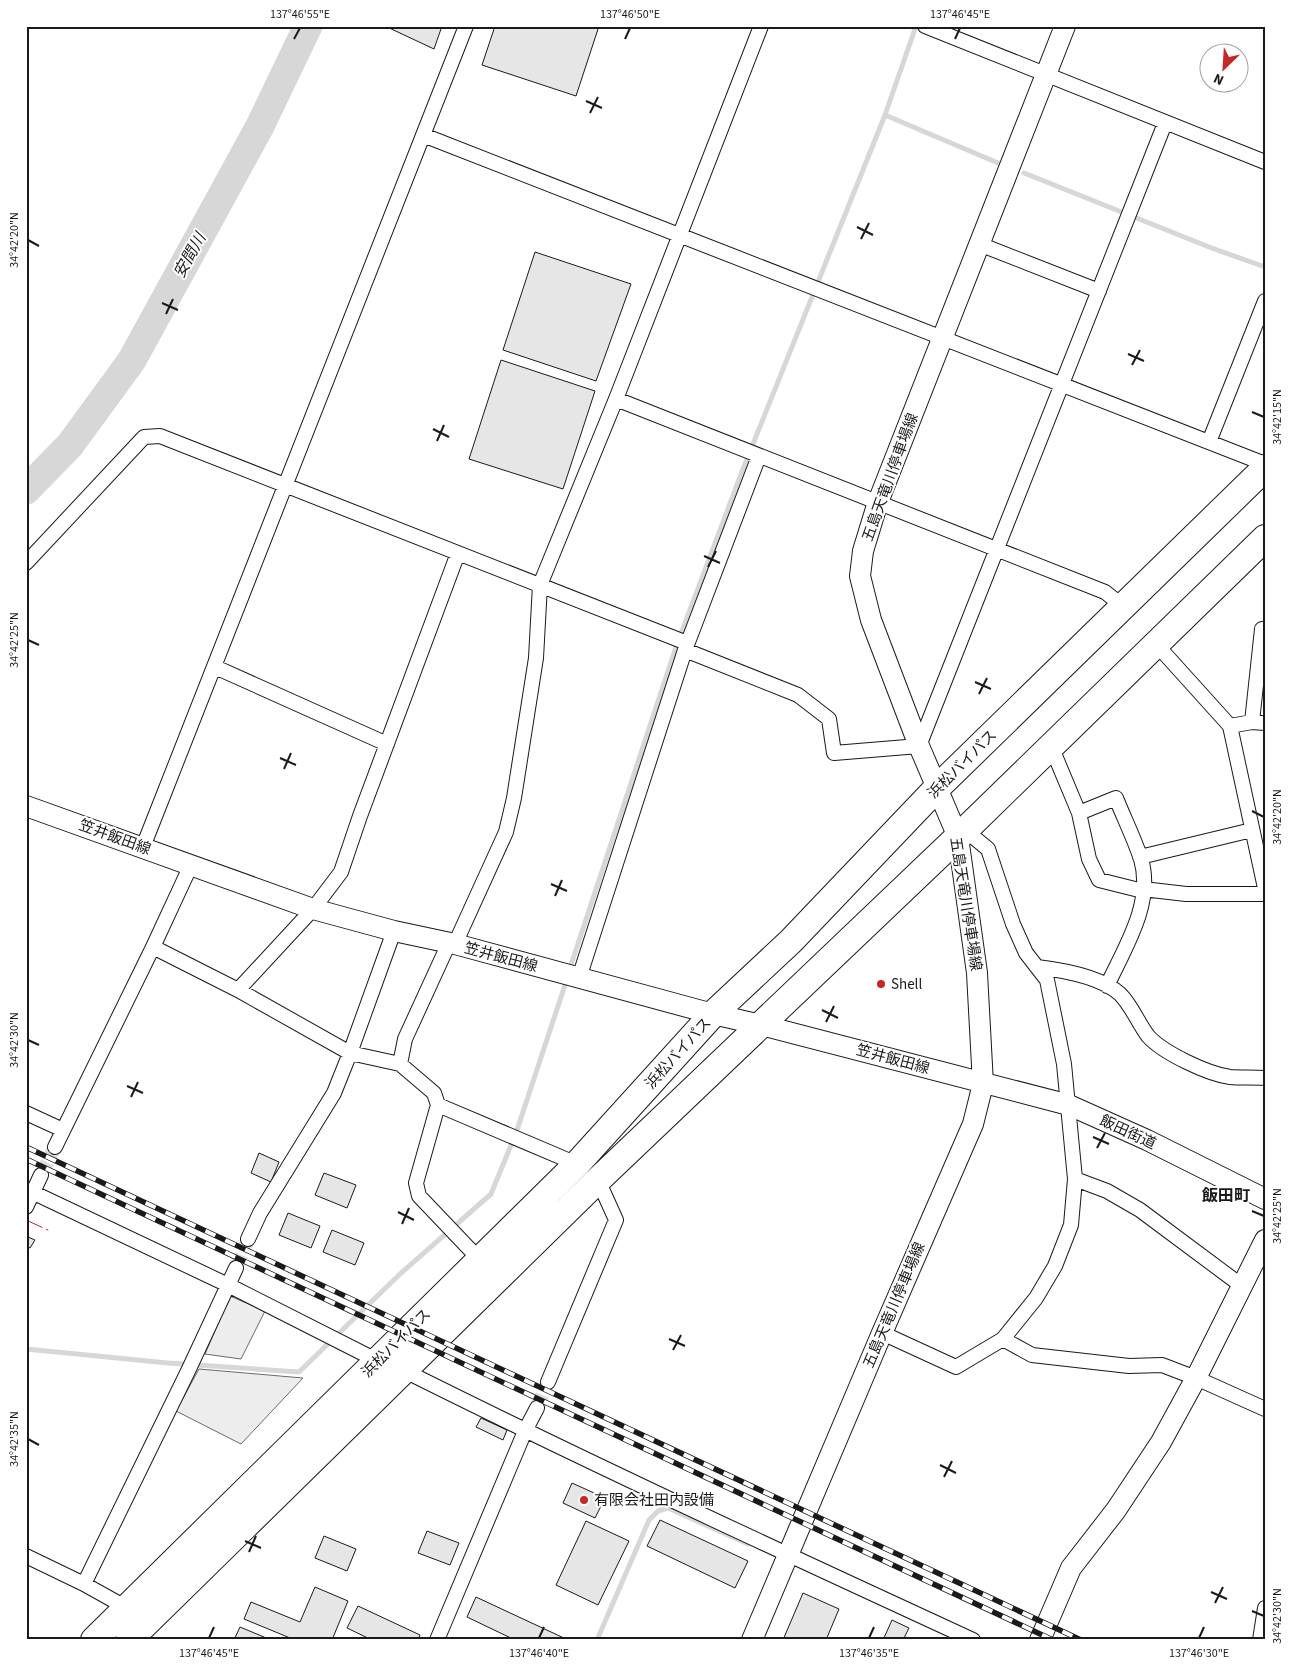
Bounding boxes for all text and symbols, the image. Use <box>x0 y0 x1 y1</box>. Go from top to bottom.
text: 137°46'55"E <box>270 6 330 23</box>
text: 137°46'50"E <box>600 6 660 23</box>
text: 137°46'45"E <box>930 6 990 23</box>
north arrow <box>1198 42 1248 92</box>
text: N <box>1210 68 1227 90</box>
text: 34°42'20"N <box>6 212 23 268</box>
water label: 安間川 <box>169 227 212 282</box>
text: 34°42'15"N <box>1269 389 1286 445</box>
street label: 五島天竜川停車場線 <box>858 410 923 544</box>
text: 34°42'25"N <box>6 612 23 668</box>
street label: 浜松バイパス <box>923 725 1001 803</box>
text: 34°42'20"N <box>1269 789 1286 845</box>
street label: 笠井飯田線 <box>76 815 154 860</box>
street label: 五島天竜川停車場線 <box>945 836 986 972</box>
street label: 笠井飯田線 <box>462 938 540 977</box>
place label: Shell <box>891 974 922 995</box>
marker: Shell <box>875 978 887 990</box>
text: 34°42'30"N <box>6 1012 23 1068</box>
street label: 浜松バイパス <box>641 1013 716 1094</box>
street label: 笠井飯田線 <box>854 1040 932 1079</box>
street label: 飯田街道 <box>1096 1110 1159 1155</box>
district label: 飯田町 <box>1201 1185 1250 1207</box>
text: 34°42'25"N <box>1269 1188 1286 1244</box>
street label: 五島天竜川停車場線 <box>858 1239 931 1371</box>
street label: 浜松バイパス <box>357 1304 435 1382</box>
text: 34°42'35"N <box>6 1411 23 1467</box>
place label: 有限会社田内設備 <box>594 1490 714 1511</box>
marker: 有限会社田内設備 <box>578 1494 590 1506</box>
text: 34°42'30"N <box>1269 1588 1286 1644</box>
text: 137°46'45"E <box>179 1645 239 1662</box>
text: 137°46'40"E <box>509 1645 569 1662</box>
text: 137°46'35"E <box>839 1645 899 1662</box>
text: 137°46'30"E <box>1169 1645 1229 1662</box>

